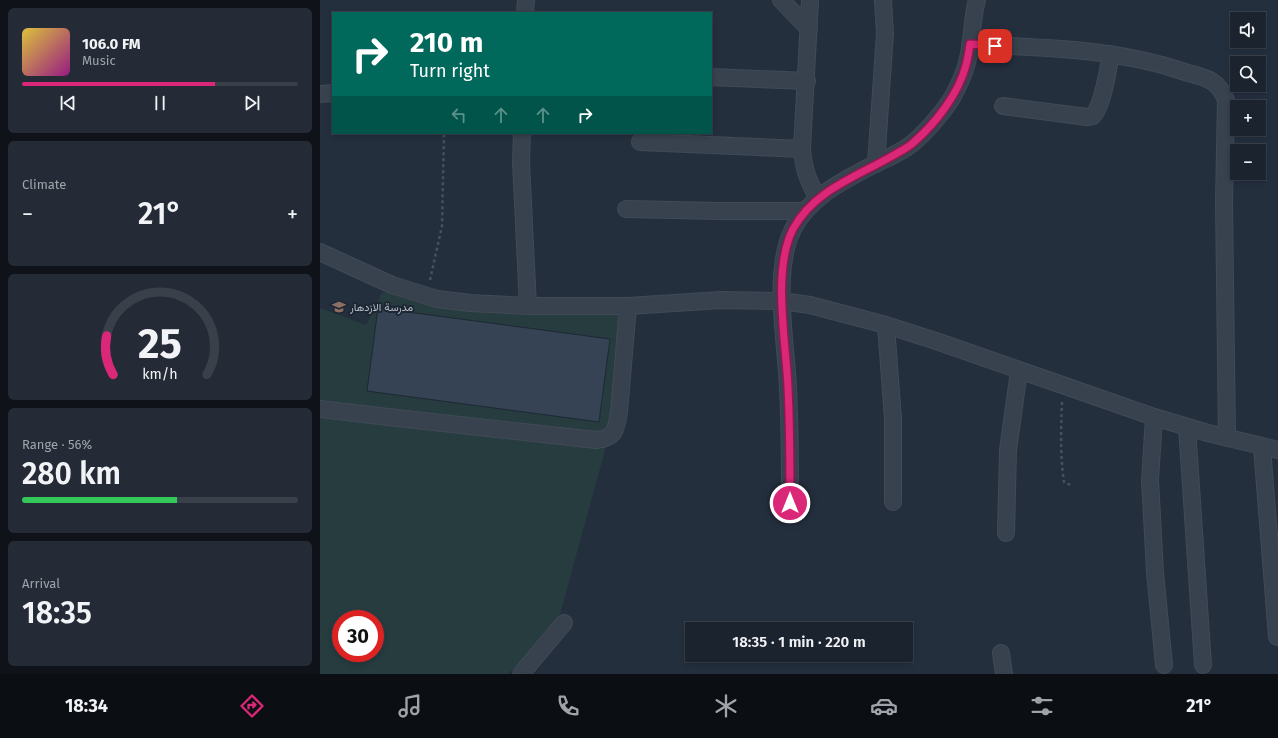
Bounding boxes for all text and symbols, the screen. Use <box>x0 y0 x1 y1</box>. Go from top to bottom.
map controls <box>1230 12 1266 180</box>
button: sound <box>1230 12 1266 48</box>
text: 210 m <box>410 26 484 59</box>
icon: right <box>344 28 396 80</box>
pin <box>978 29 1012 63</box>
text: 106.0 FM <box>82 35 141 53</box>
icon: arrive <box>984 35 1006 57</box>
text: Music <box>82 53 116 68</box>
button: search <box>1230 56 1266 92</box>
text: Turn right <box>410 60 490 82</box>
icon: previous <box>57 92 79 114</box>
icon: pause <box>149 92 171 114</box>
icon: next <box>241 92 263 114</box>
button: + <box>1230 100 1266 136</box>
icon: left <box>448 104 470 126</box>
icon: ahead <box>490 104 512 126</box>
icon: ahead <box>532 104 554 126</box>
icon: right <box>574 104 596 126</box>
button: − <box>1230 144 1266 180</box>
text: Climate <box>22 177 66 192</box>
text: 21° <box>138 196 182 232</box>
text: − <box>22 201 33 228</box>
text: + <box>287 201 298 228</box>
school or university icon: مدرسة الازدهار <box>331 299 347 315</box>
place label: مدرسة الازدهار <box>349 301 413 314</box>
text: 25 <box>138 319 182 369</box>
text: km/h <box>142 366 178 383</box>
text: Range · 56% <box>22 437 92 452</box>
text: 280 km <box>22 456 121 492</box>
position arrow <box>769 482 811 524</box>
text: Arrival <box>22 576 60 591</box>
text: 18:35 <box>22 595 92 631</box>
speed limit sign: 30 <box>332 610 384 662</box>
text: 18:35 · 1 min · 220 m <box>732 633 866 651</box>
icon: directions <box>238 692 266 720</box>
icon: music <box>396 692 424 720</box>
icon: phone <box>554 692 582 720</box>
icon: climate <box>712 692 740 720</box>
icon: car <box>870 692 898 720</box>
icon: filters <box>1028 692 1056 720</box>
text: 18:34 <box>65 695 108 717</box>
text: 21° <box>1186 695 1213 717</box>

